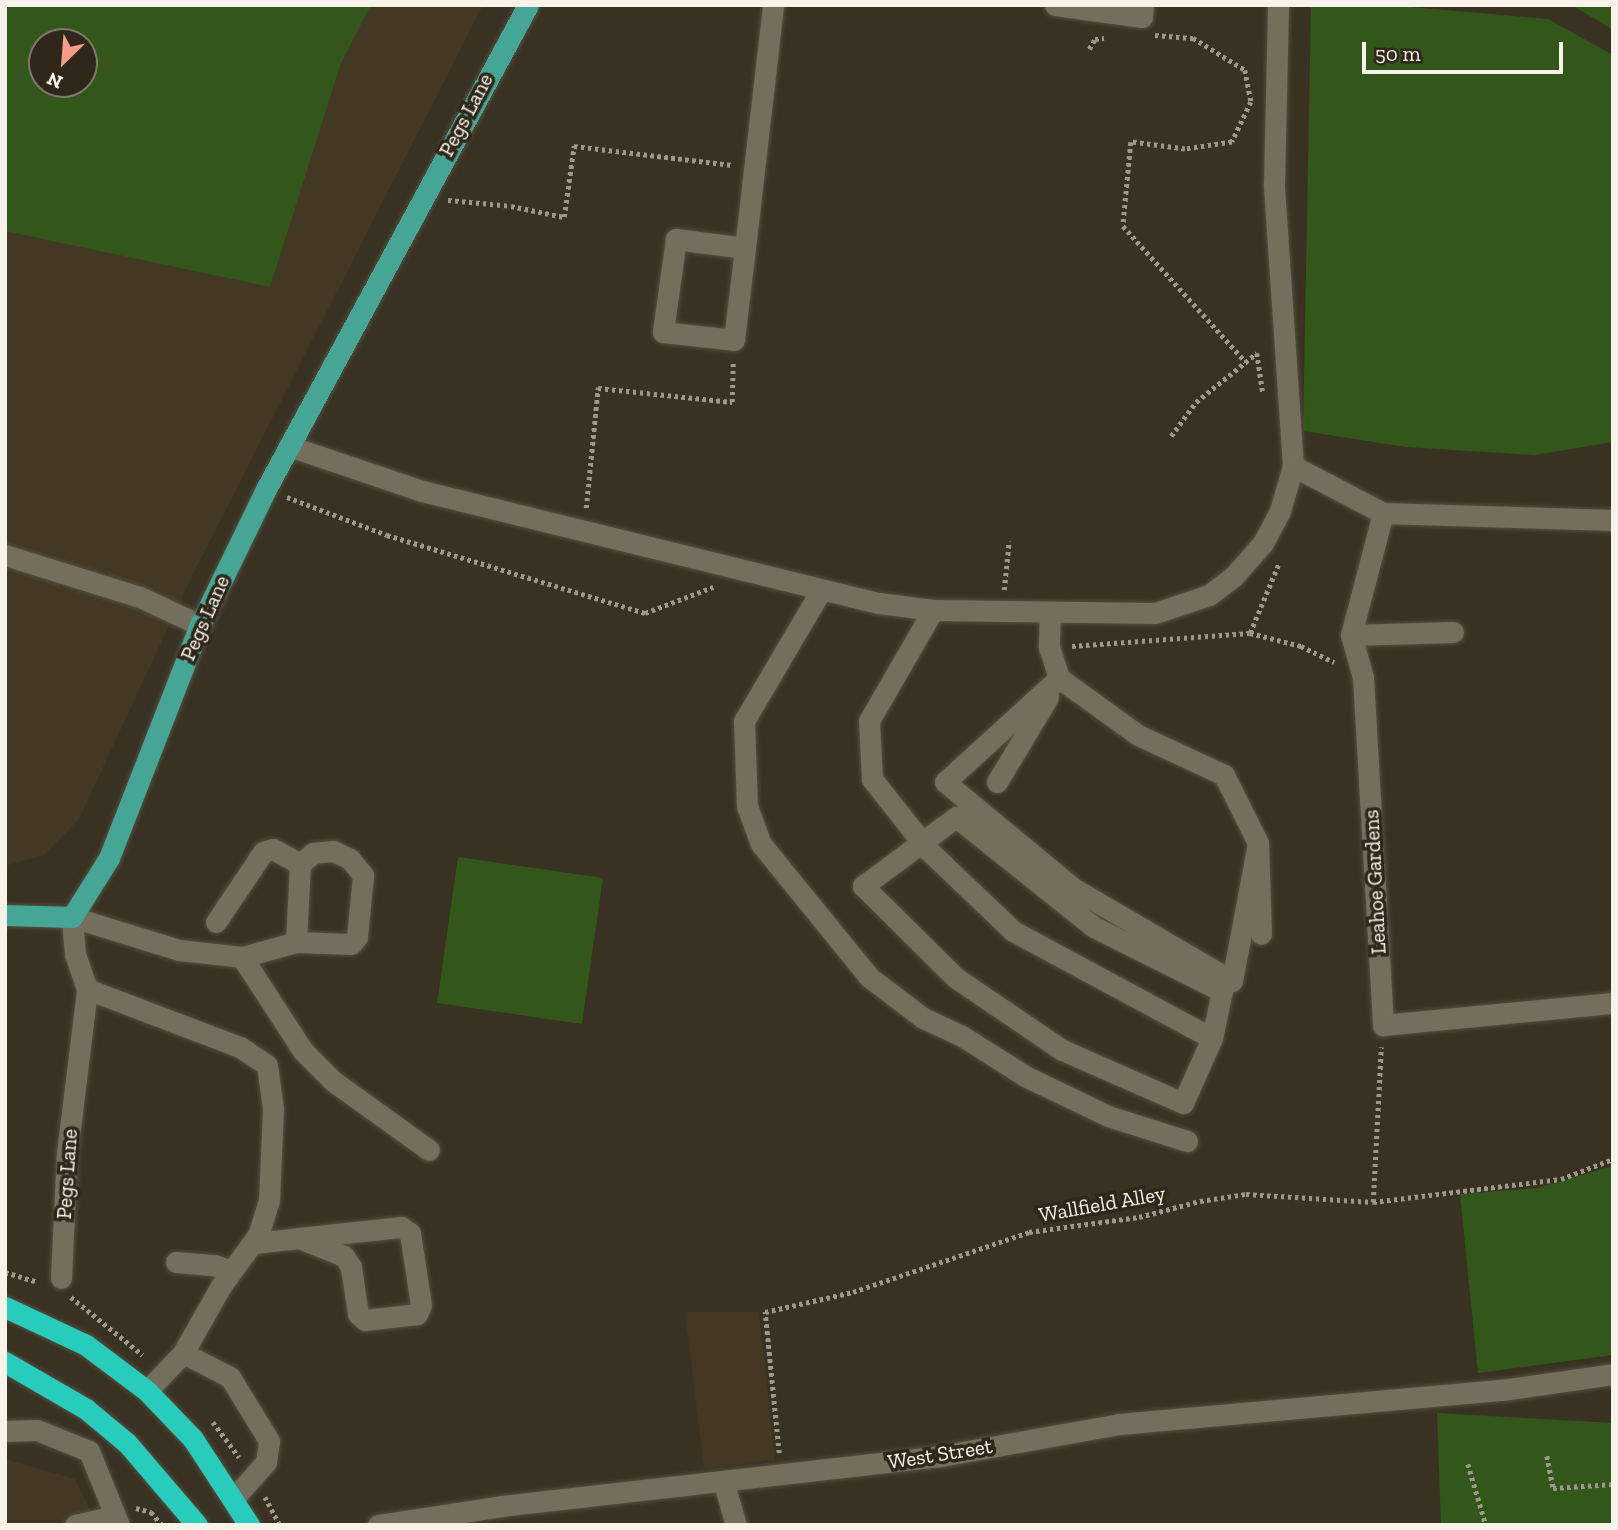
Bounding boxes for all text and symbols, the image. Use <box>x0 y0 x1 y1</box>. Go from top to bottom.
north arrow <box>28 28 98 98</box>
scale bar <box>1366 28 1567 72</box>
text: 50 m <box>1375 41 1421 66</box>
text: N <box>43 67 66 94</box>
street label: Pegs Lane <box>434 69 498 161</box>
street label: Pegs Lane <box>175 572 235 664</box>
street label: Leahoe Gardens <box>1359 809 1391 955</box>
street label: Pegs Lane <box>51 1128 83 1220</box>
street label: Wallfield Alley <box>1036 1180 1168 1228</box>
street label: West Street <box>886 1433 994 1475</box>

